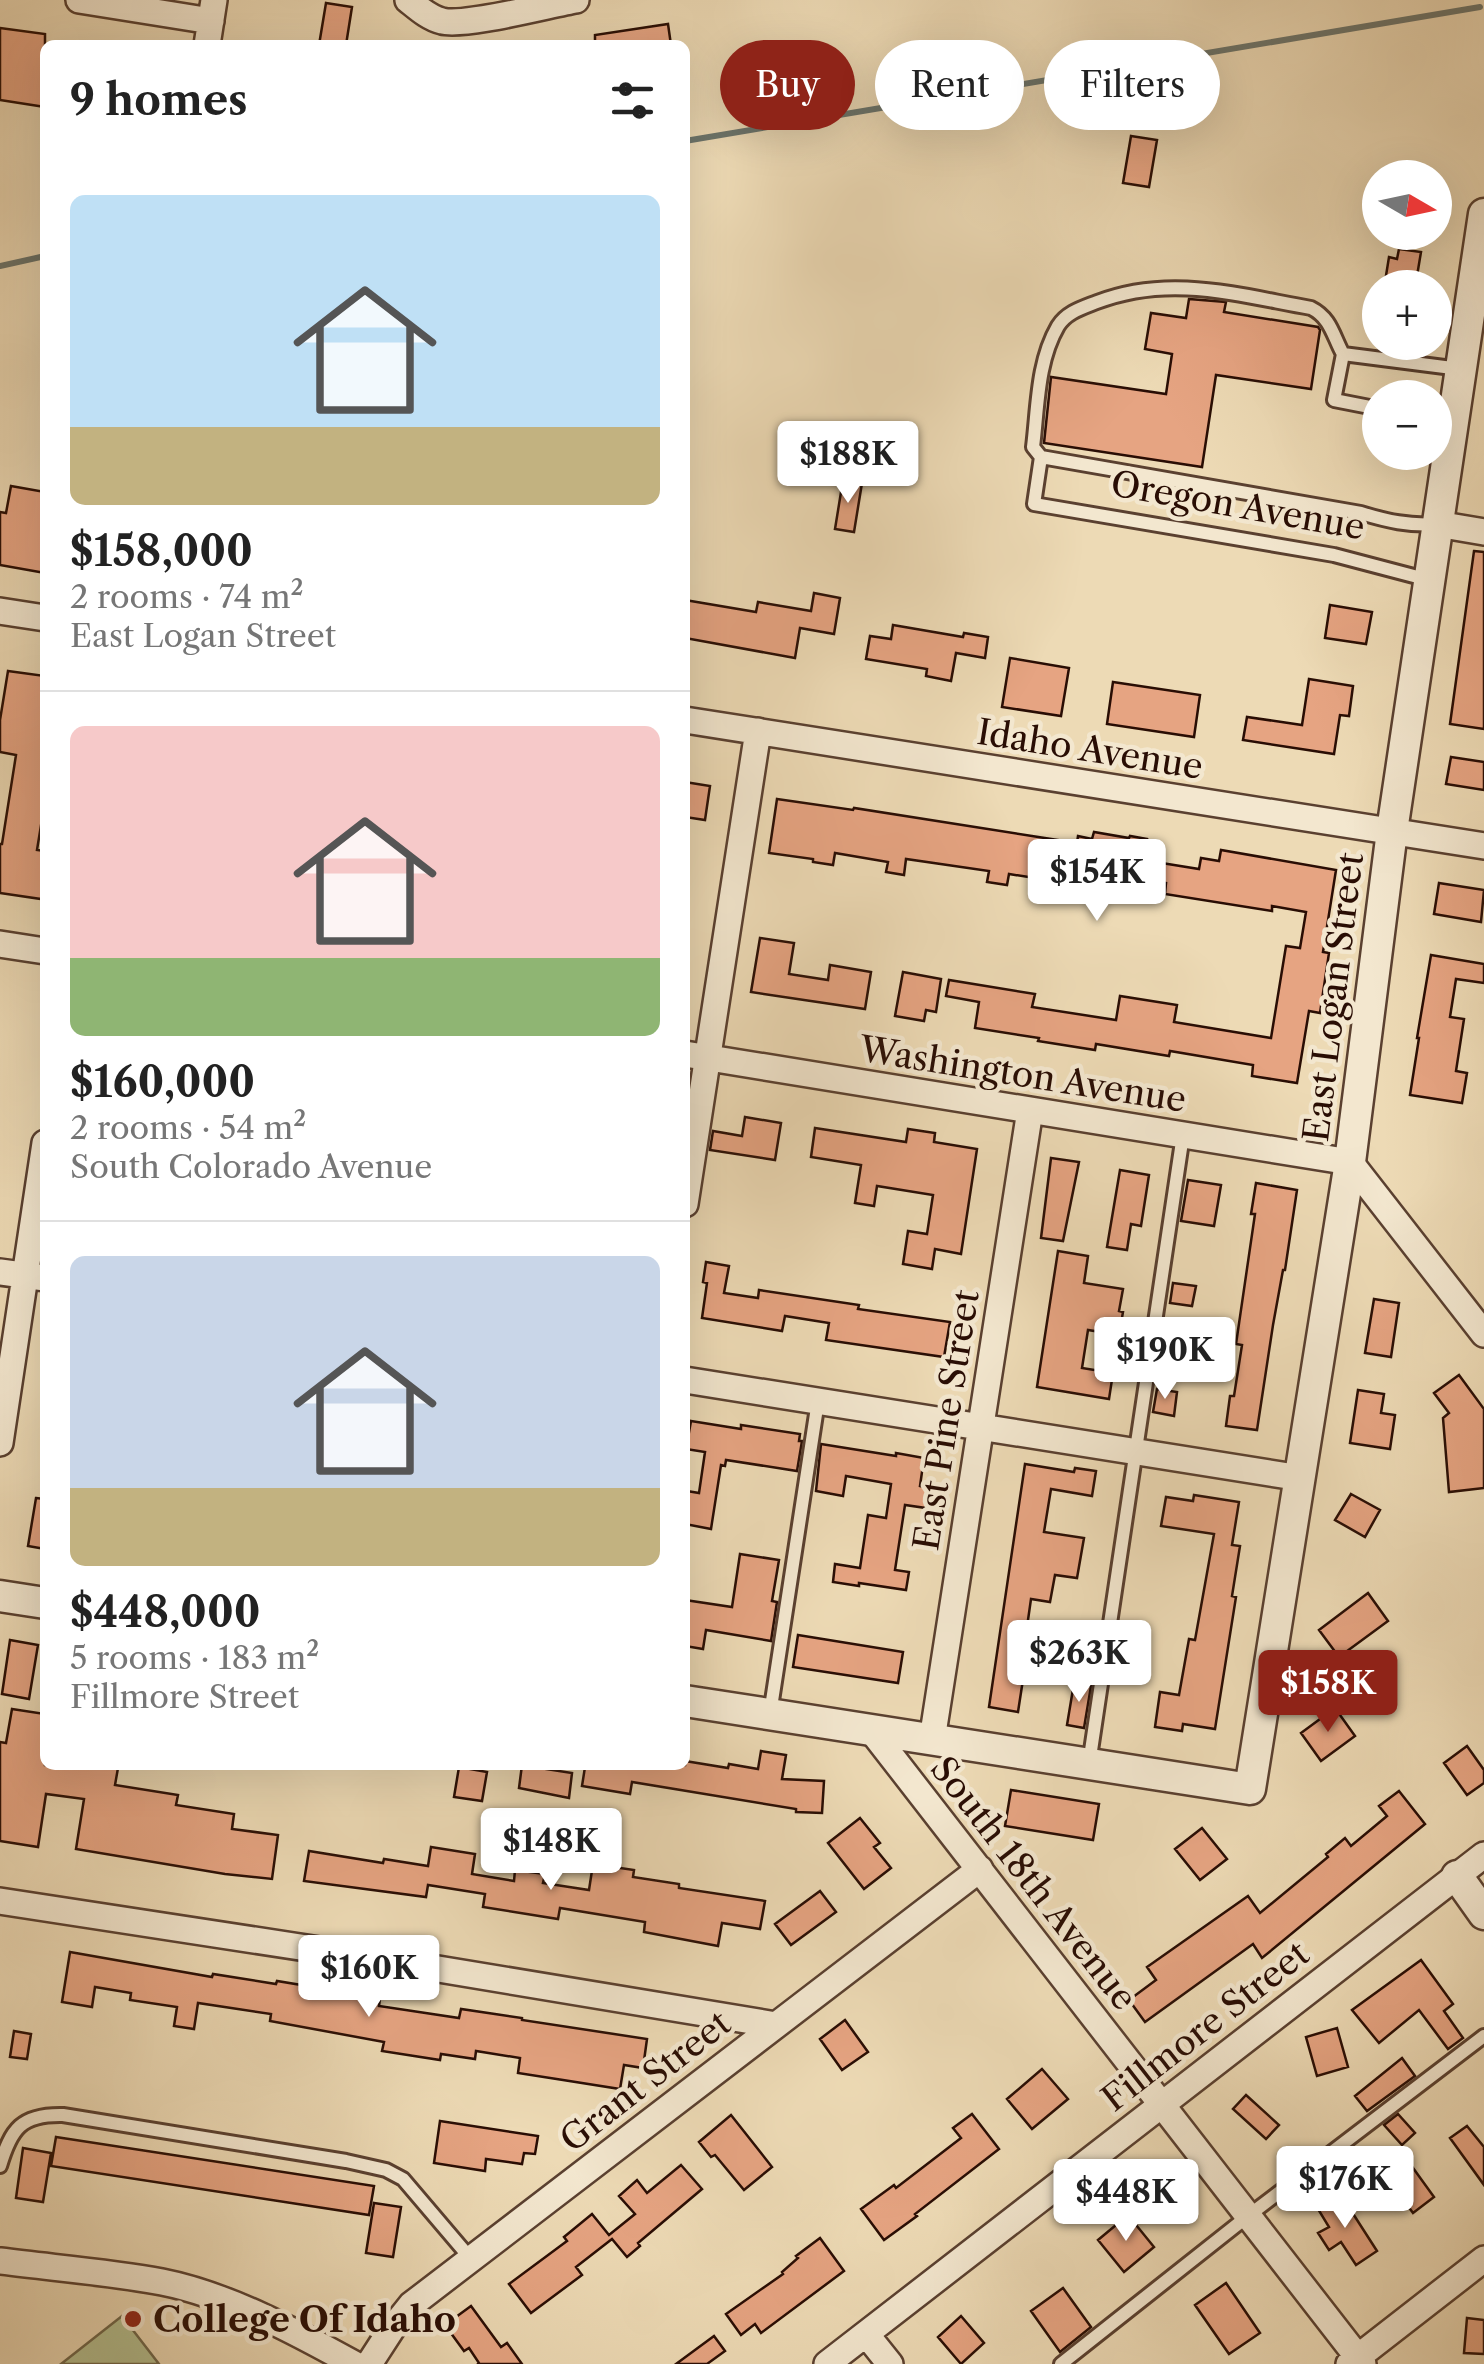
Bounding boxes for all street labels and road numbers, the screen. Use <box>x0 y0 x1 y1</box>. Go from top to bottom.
street label: Oregon Avenue <box>1108 462 1368 548</box>
street label: Idaho Avenue <box>974 710 1206 788</box>
street label: East Logan Street <box>1294 849 1372 1144</box>
street label: Washington Avenue <box>856 1027 1189 1121</box>
street label: East Pine Street <box>904 1286 988 1553</box>
street label: South 18th Avenue <box>922 1748 1146 2018</box>
street label: Fillmore Street <box>1093 1932 1317 2120</box>
street label: Grant Street <box>551 2001 739 2161</box>

